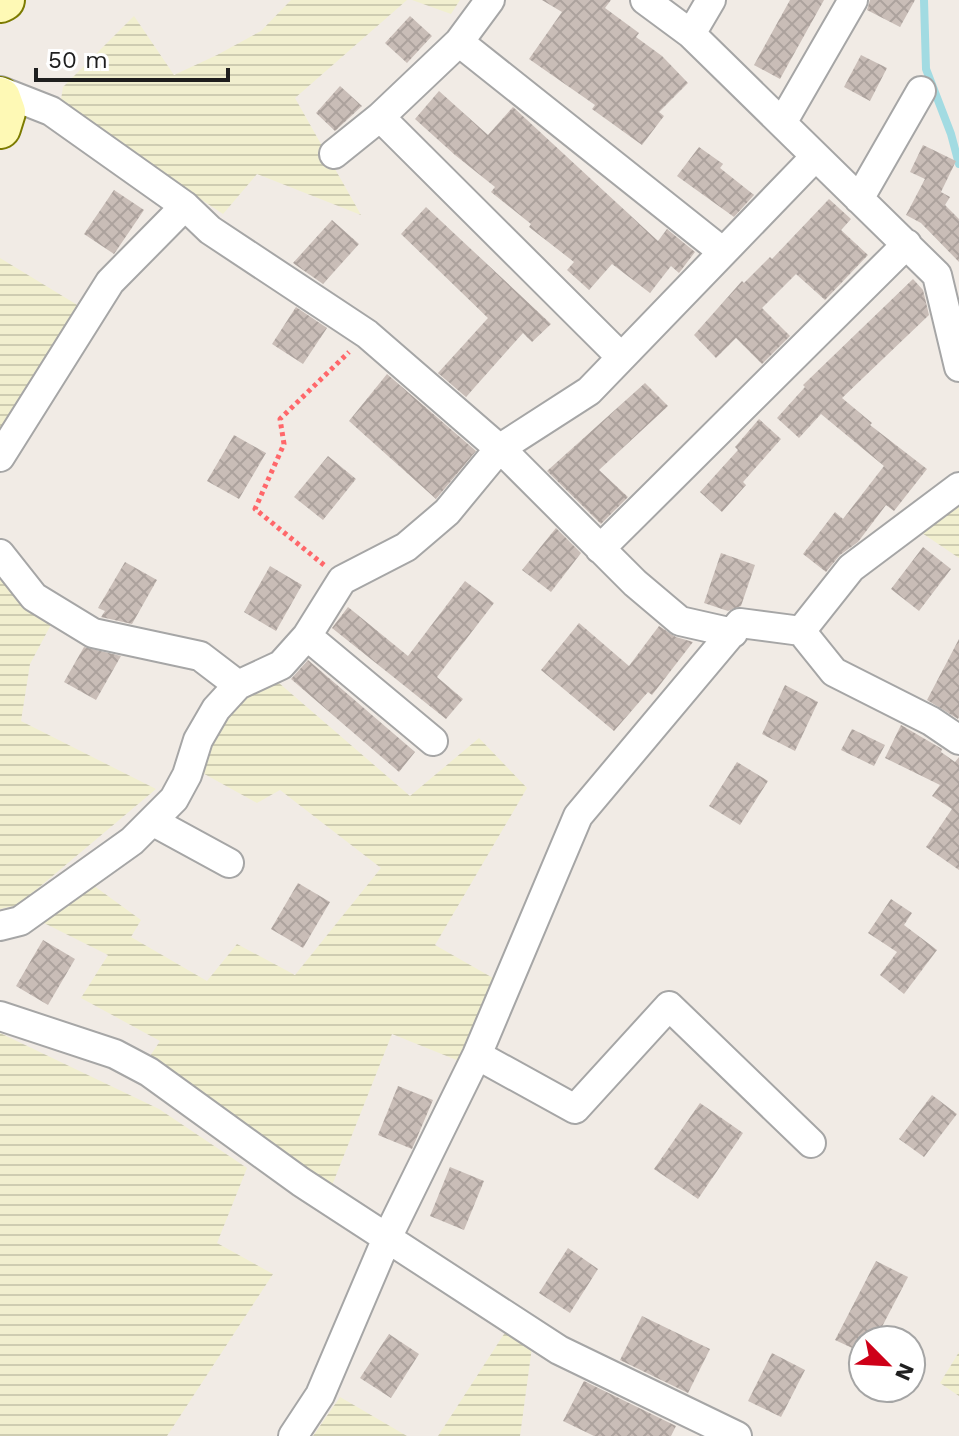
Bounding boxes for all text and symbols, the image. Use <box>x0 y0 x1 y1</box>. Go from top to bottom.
scale bar <box>36 32 228 82</box>
text: 50 m <box>48 46 108 74</box>
north arrow <box>847 1324 927 1404</box>
text: N <box>890 1359 920 1384</box>

